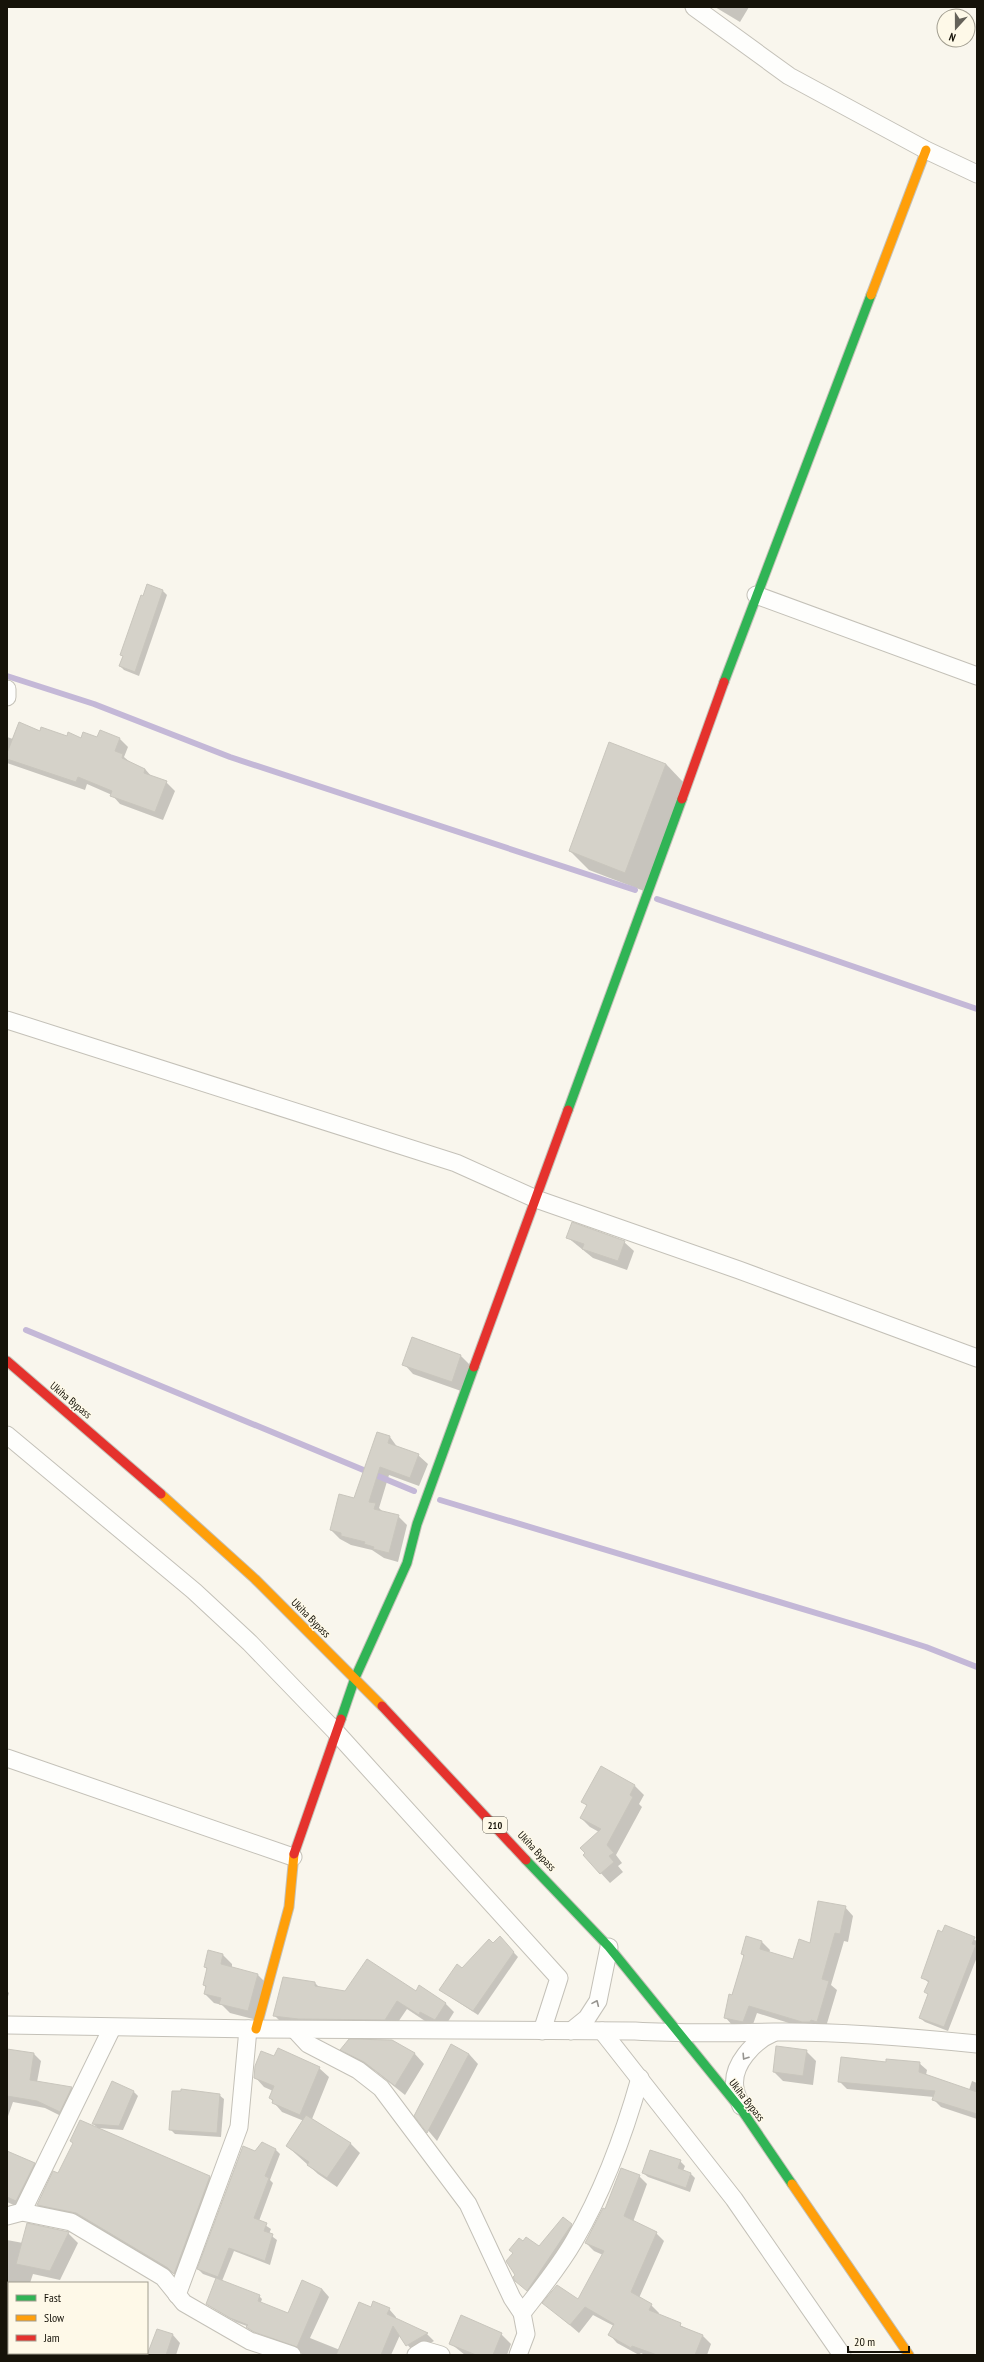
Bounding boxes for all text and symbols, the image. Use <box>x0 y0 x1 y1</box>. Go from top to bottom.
north arrow <box>936 8 976 48</box>
text: N <box>947 30 958 45</box>
street label: Ukiha Bypass <box>47 1379 95 1422</box>
street label: Ukiha Bypass <box>288 1595 334 1641</box>
road number: 210 <box>483 1817 507 1833</box>
street label: Ukiha Bypass <box>515 1828 559 1874</box>
one-way arrow <box>591 1999 599 2007</box>
one-way arrow <box>743 2052 750 2059</box>
street label: Ukiha Bypass <box>726 2076 768 2124</box>
legend <box>8 2282 148 2354</box>
text: Fast <box>44 2290 62 2305</box>
text: Slow <box>44 2310 65 2325</box>
scale bar <box>848 2328 909 2354</box>
text: Jam <box>43 2330 60 2345</box>
text: 20 m <box>854 2334 875 2349</box>

